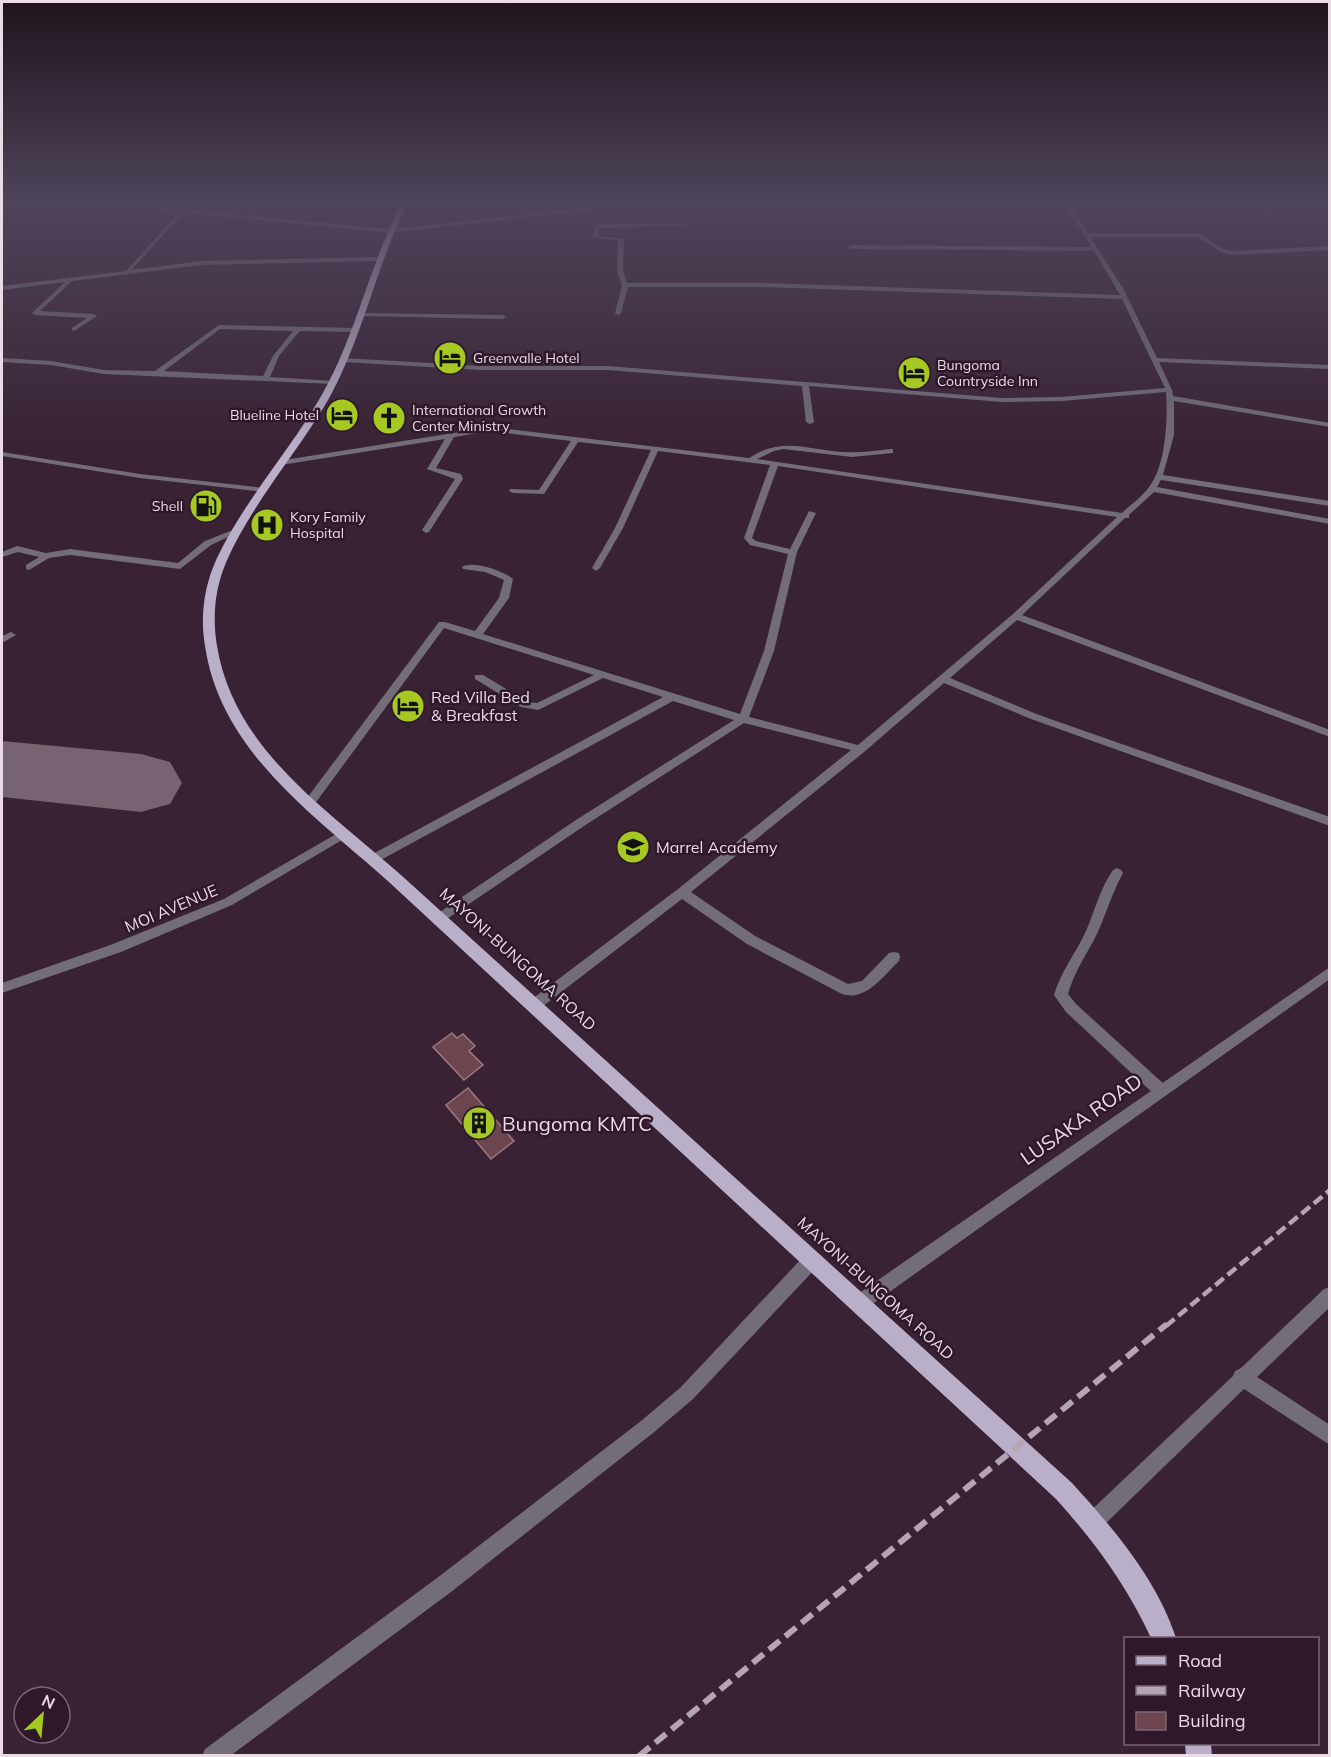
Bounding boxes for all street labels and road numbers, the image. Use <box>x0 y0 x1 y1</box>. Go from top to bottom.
street label: MOI AVENUE <box>122 879 220 937</box>
street label: MAYONI-BUNGOMA ROAD <box>436 883 600 1035</box>
street label: LUSAKA ROAD <box>1015 1068 1147 1170</box>
street label: MAYONI-BUNGOMA ROAD <box>794 1212 958 1364</box>

